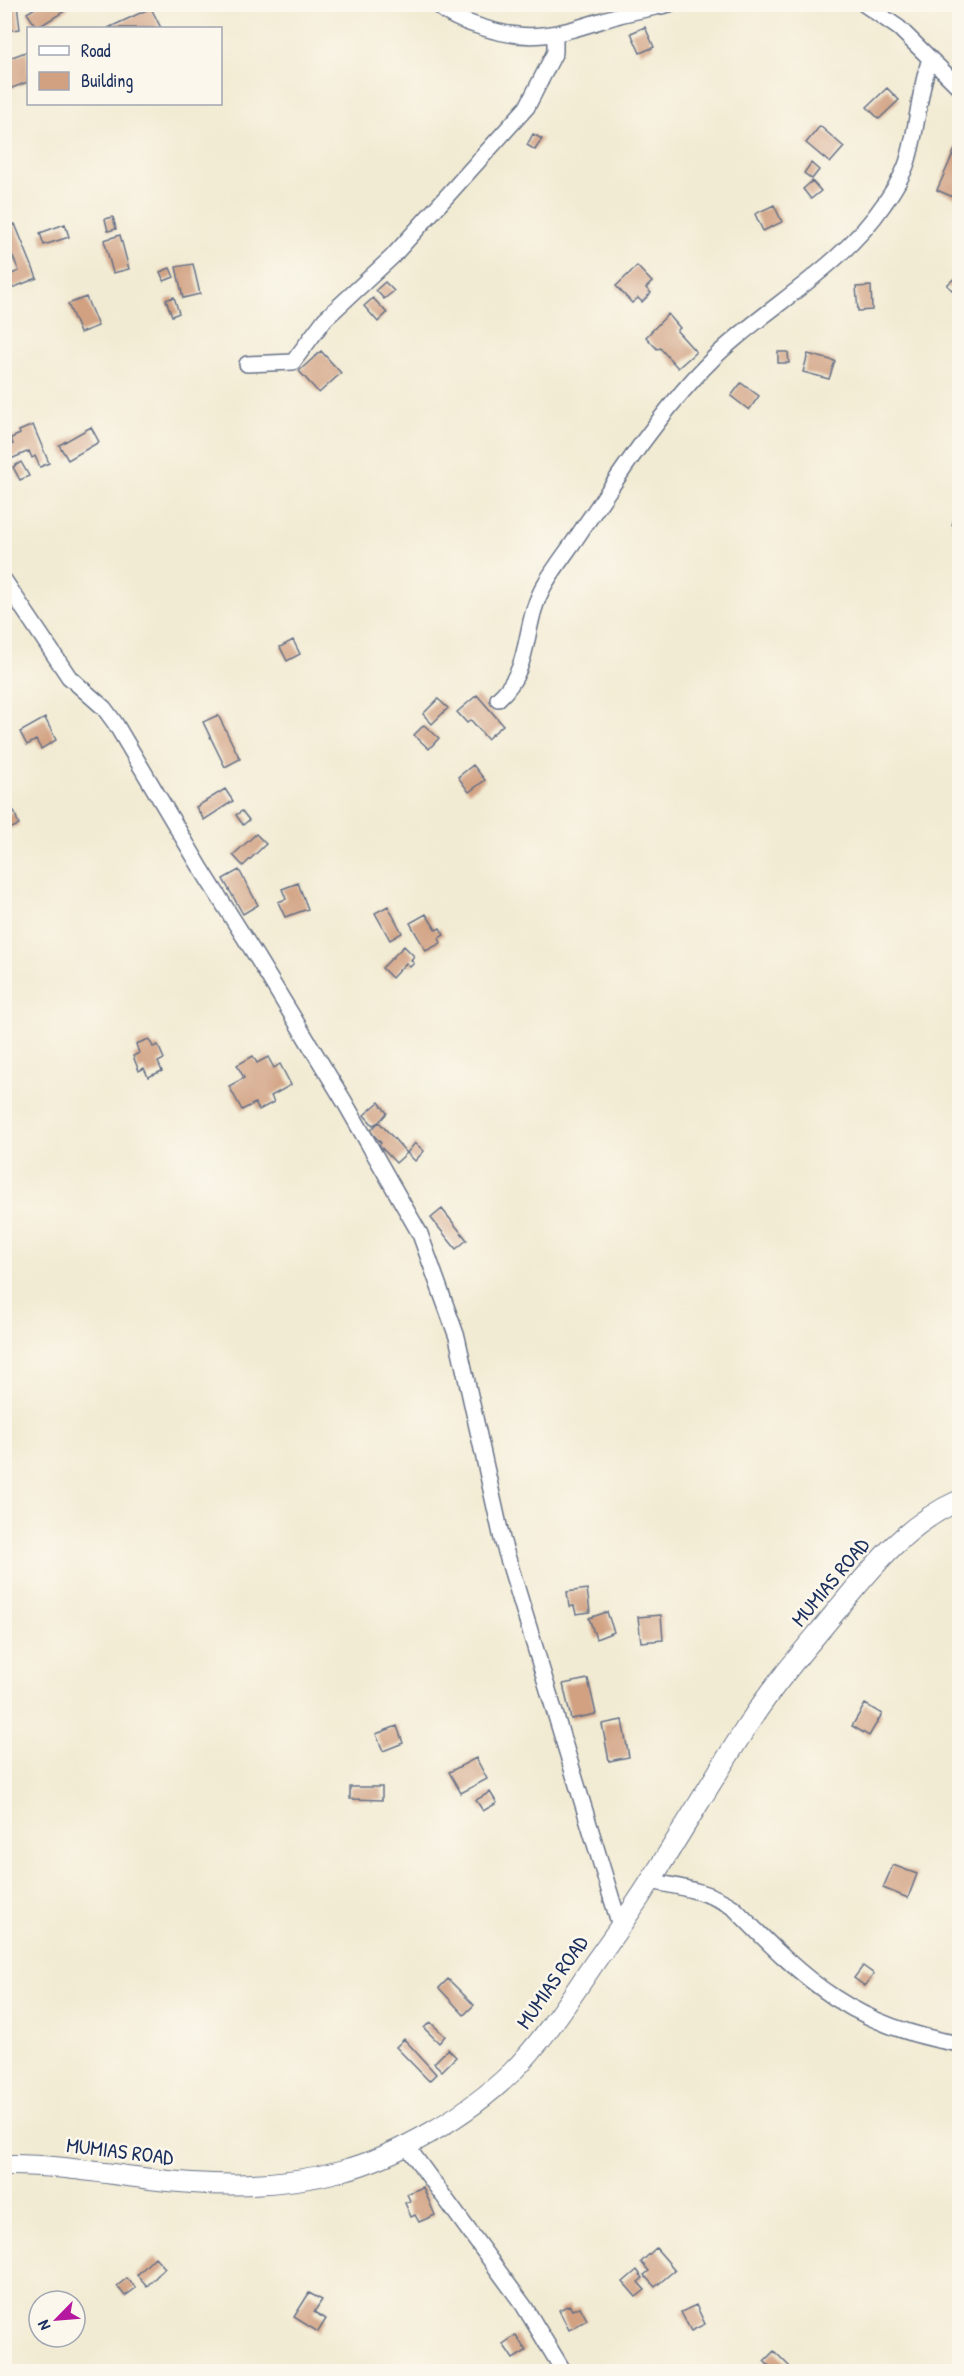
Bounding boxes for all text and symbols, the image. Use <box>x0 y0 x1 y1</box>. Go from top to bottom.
legend <box>27 27 222 105</box>
text: Road <box>81 38 111 63</box>
text: Building <box>81 68 133 93</box>
street label: MUMIAS ROAD <box>784 1531 876 1633</box>
street label: MUMIAS ROAD <box>509 1930 595 2034</box>
street label: MUMIAS ROAD <box>65 2130 175 2172</box>
north arrow <box>27 2289 87 2349</box>
text: N <box>31 2316 55 2334</box>

